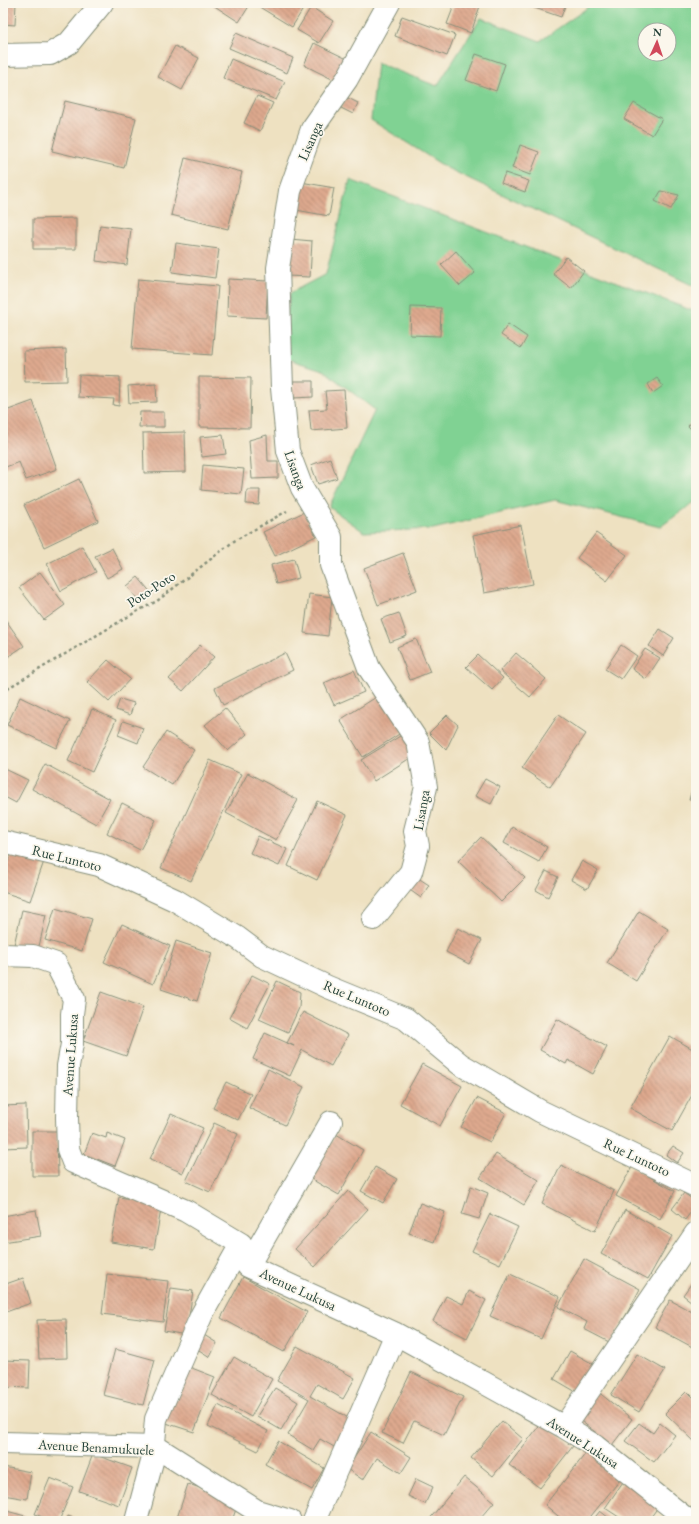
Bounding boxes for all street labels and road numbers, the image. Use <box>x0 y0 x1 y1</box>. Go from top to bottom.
street label: Lisanga <box>293 118 327 163</box>
street label: Lisanga <box>281 448 312 493</box>
street label: Poto-Poto <box>123 567 179 611</box>
street label: Lisanga <box>409 788 433 832</box>
street label: Rue Luntoto <box>30 841 104 875</box>
street label: Rue Luntoto <box>321 976 393 1020</box>
street label: Avenue Lukusa <box>58 1013 82 1098</box>
street label: Rue Luntoto <box>601 1134 673 1180</box>
street label: Avenue Lukusa <box>256 1263 340 1315</box>
street label: Avenue Lukusa <box>543 1411 623 1472</box>
street label: Avenue Benamukuele <box>37 1435 155 1459</box>

